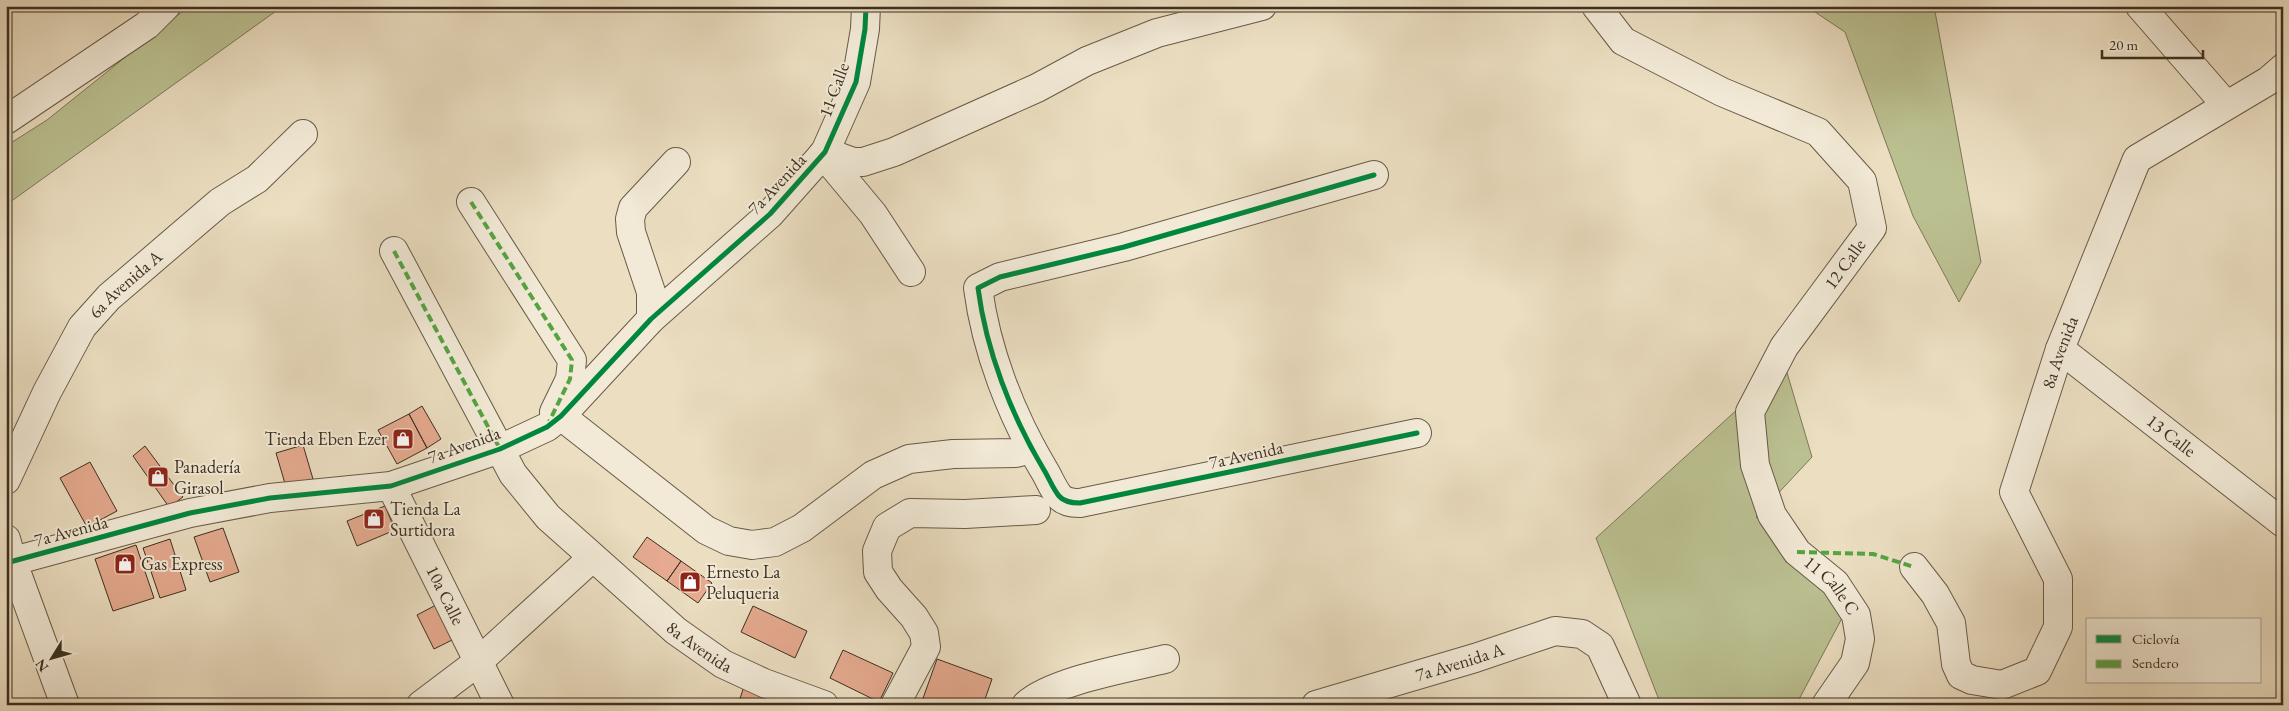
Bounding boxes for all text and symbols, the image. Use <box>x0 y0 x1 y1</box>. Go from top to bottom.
scale bar <box>2102 28 2203 60</box>
text: 20 m <box>2109 35 2138 54</box>
street label: 11 Calle <box>813 59 854 120</box>
street label: 7a Avenida <box>743 148 811 219</box>
street label: 12 Calle <box>1819 234 1871 293</box>
street label: 6a Avenida A <box>83 244 167 323</box>
street label: 8a Avenida <box>2036 312 2083 391</box>
street label: 13 Calle <box>2142 409 2201 462</box>
street label: 7a Avenida <box>425 421 504 468</box>
place label: Tienda Eben Ezer <box>265 427 387 450</box>
shop icon: Tienda Eben Ezer <box>391 427 415 451</box>
street label: 7a Avenida <box>1207 435 1286 474</box>
place label: Panadería Girasol <box>174 455 241 499</box>
shop icon: Panadería Girasol <box>146 465 170 489</box>
place label: Tienda La Surtidora <box>390 497 461 541</box>
shop icon: Tienda La Surtidora <box>362 507 386 531</box>
street label: 7a Avenida <box>32 509 111 551</box>
street label: 11 Calle C <box>1799 550 1865 619</box>
shop icon: Gas Express <box>113 552 137 576</box>
place label: Gas Express <box>141 552 223 575</box>
place label: Ernesto La Peluqueria <box>706 560 781 604</box>
street label: 10a Calle <box>421 561 470 629</box>
shop icon: Ernesto La Peluqueria <box>678 570 702 594</box>
street label: 8a Avenida <box>662 616 737 678</box>
legend <box>2086 618 2262 684</box>
text: Ciclovía <box>2132 629 2179 648</box>
north arrow <box>28 634 78 684</box>
street label: 7a Avenida A <box>1413 637 1507 686</box>
text: Sendero <box>2132 653 2179 672</box>
text: N <box>31 655 52 676</box>

